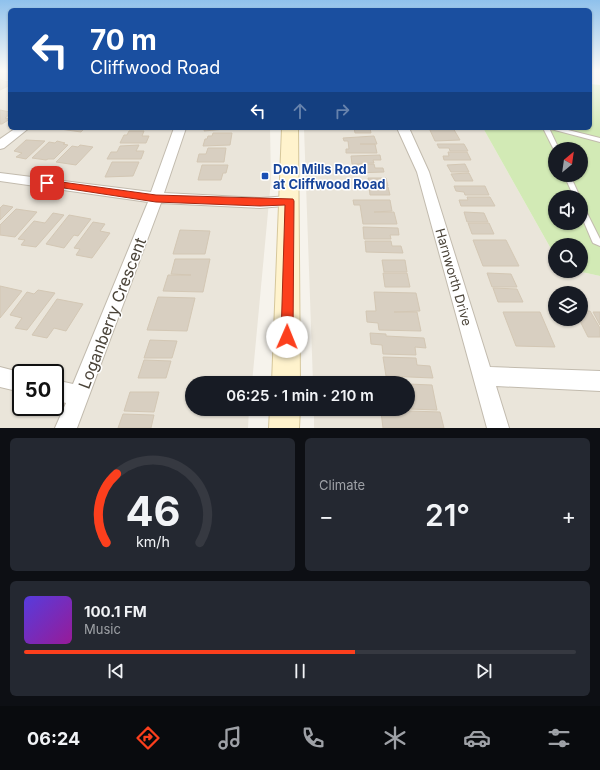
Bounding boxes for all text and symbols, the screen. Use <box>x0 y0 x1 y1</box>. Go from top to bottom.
text: 70 m <box>90 23 157 57</box>
icon: left <box>24 24 76 76</box>
text: Cliffwood Road <box>90 57 220 78</box>
icon: left <box>247 100 269 122</box>
icon: ahead <box>289 100 311 122</box>
icon: right <box>331 100 353 122</box>
north arrow <box>548 142 588 182</box>
map controls <box>548 142 588 326</box>
place label: Don Mills Road at Cliffwood Road <box>273 161 385 192</box>
pin <box>30 166 64 200</box>
marker: Don Mills Road at Cliffwood Road <box>260 171 270 181</box>
icon: arrive <box>36 172 58 194</box>
button: sound <box>548 190 588 230</box>
street label: Harnworth Drive <box>432 226 476 328</box>
street label: Loganberry Crescent <box>74 235 150 391</box>
button: search <box>548 238 588 278</box>
button: layers <box>548 286 588 326</box>
position arrow <box>266 316 308 358</box>
speed limit sign: 50 <box>12 364 64 416</box>
text: 06:25 · 1 min · 210 m <box>226 386 374 405</box>
text: Climate <box>319 477 365 493</box>
text: 46 <box>125 485 180 535</box>
text: 21° <box>425 497 470 533</box>
text: − <box>319 503 334 529</box>
text: + <box>561 503 576 529</box>
text: km/h <box>136 532 169 549</box>
text: 100.1 FM <box>84 602 147 621</box>
text: Music <box>84 621 121 637</box>
icon: previous <box>105 660 127 682</box>
icon: pause <box>289 660 311 682</box>
icon: next <box>473 660 495 682</box>
icon: directions <box>134 724 162 752</box>
icon: music <box>216 724 244 752</box>
icon: phone <box>299 724 327 752</box>
icon: climate <box>381 724 409 752</box>
icon: car <box>463 724 491 752</box>
icon: filters <box>545 724 573 752</box>
text: 06:24 <box>27 728 80 749</box>

